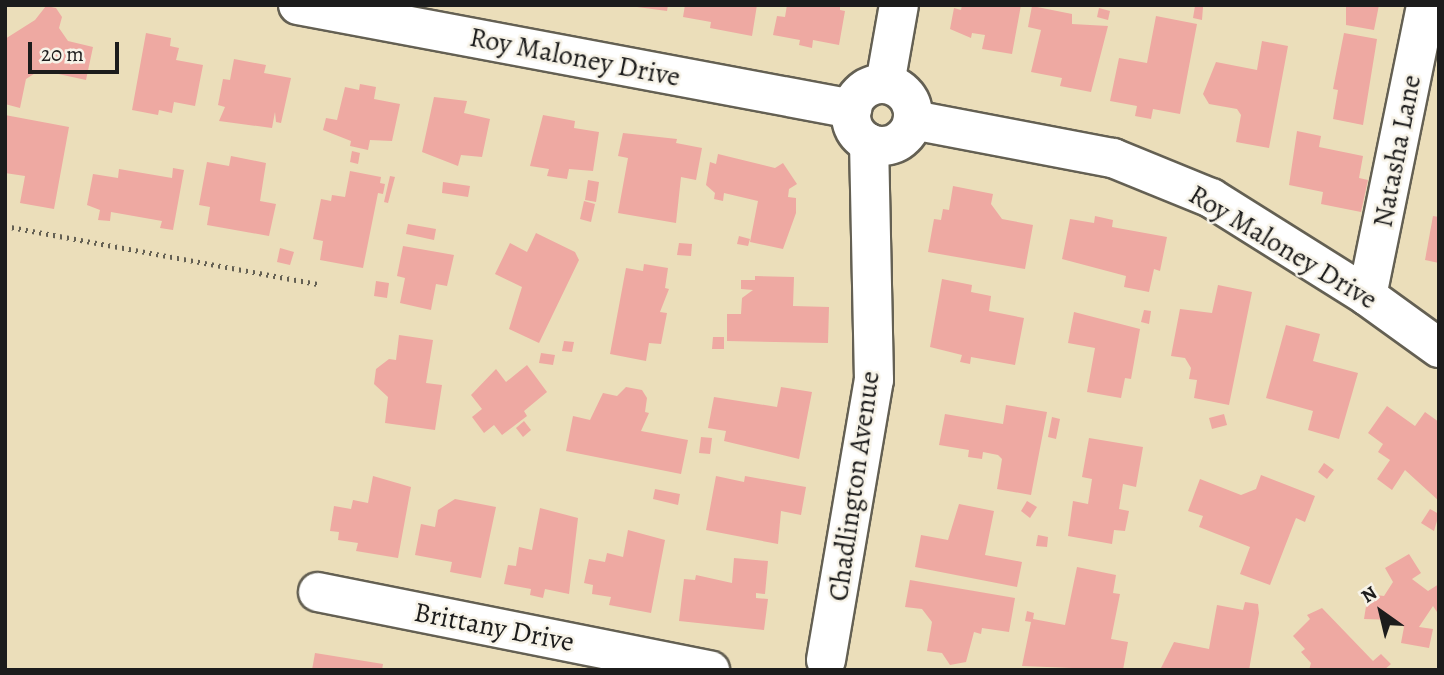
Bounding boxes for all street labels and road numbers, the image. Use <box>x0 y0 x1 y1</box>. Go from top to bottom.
street label: Roy Maloney Drive <box>467 20 683 94</box>
street label: Natasha Lane <box>1366 72 1428 230</box>
street label: Roy Maloney Drive <box>1183 178 1383 316</box>
street label: Chadlington Avenue <box>821 369 887 603</box>
street label: Brittany Drive <box>411 595 577 659</box>

